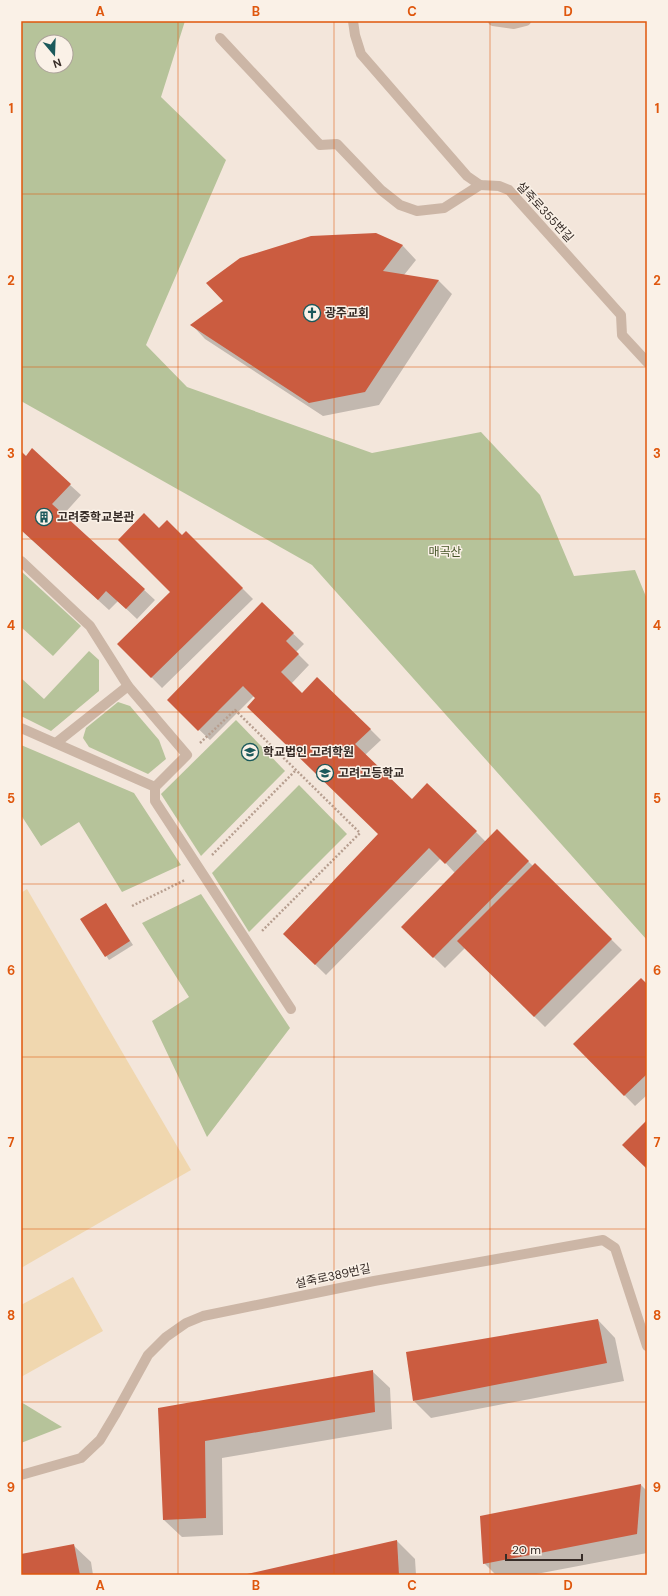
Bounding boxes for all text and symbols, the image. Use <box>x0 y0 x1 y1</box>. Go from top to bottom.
text: A <box>95 3 105 20</box>
text: B <box>252 3 260 20</box>
text: C <box>407 3 417 20</box>
text: D <box>563 3 573 20</box>
north arrow <box>34 34 74 74</box>
text: N <box>51 56 63 71</box>
text: 1 <box>9 100 13 117</box>
text: 1 <box>655 100 659 117</box>
street label: 설죽로355번길 <box>513 178 577 246</box>
text: 2 <box>7 272 15 289</box>
text: 2 <box>653 272 661 289</box>
church icon: 광주교회 <box>302 303 322 323</box>
place label: 광주교회 <box>325 305 369 321</box>
text: 3 <box>7 445 15 462</box>
text: 3 <box>653 445 661 462</box>
building icon: 고려중학교본관 <box>34 507 54 527</box>
place label: 고려중학교본관 <box>57 509 134 525</box>
park label: 매곡산 <box>428 544 462 560</box>
text: 4 <box>7 617 15 634</box>
text: 4 <box>653 617 661 634</box>
school or university icon: 학교법인 고려학원 <box>240 742 260 762</box>
place label: 학교법인 고려학원 <box>263 744 354 760</box>
school or university icon: 고려고등학교 <box>315 763 335 783</box>
place label: 고려고등학교 <box>338 765 404 781</box>
text: 5 <box>7 790 15 807</box>
text: 5 <box>653 790 661 807</box>
text: 6 <box>7 962 15 979</box>
text: 6 <box>653 962 661 979</box>
text: 7 <box>8 1134 15 1151</box>
text: 7 <box>654 1134 661 1151</box>
street label: 설죽로389번길 <box>294 1260 372 1292</box>
text: 8 <box>7 1307 15 1324</box>
text: 8 <box>653 1307 661 1324</box>
text: 9 <box>7 1479 15 1496</box>
text: 9 <box>653 1479 661 1496</box>
scale bar <box>506 1536 582 1562</box>
text: 20 m <box>512 1542 541 1558</box>
text: A <box>95 1577 105 1594</box>
text: B <box>252 1577 260 1594</box>
text: C <box>407 1577 417 1594</box>
text: D <box>563 1577 573 1594</box>

